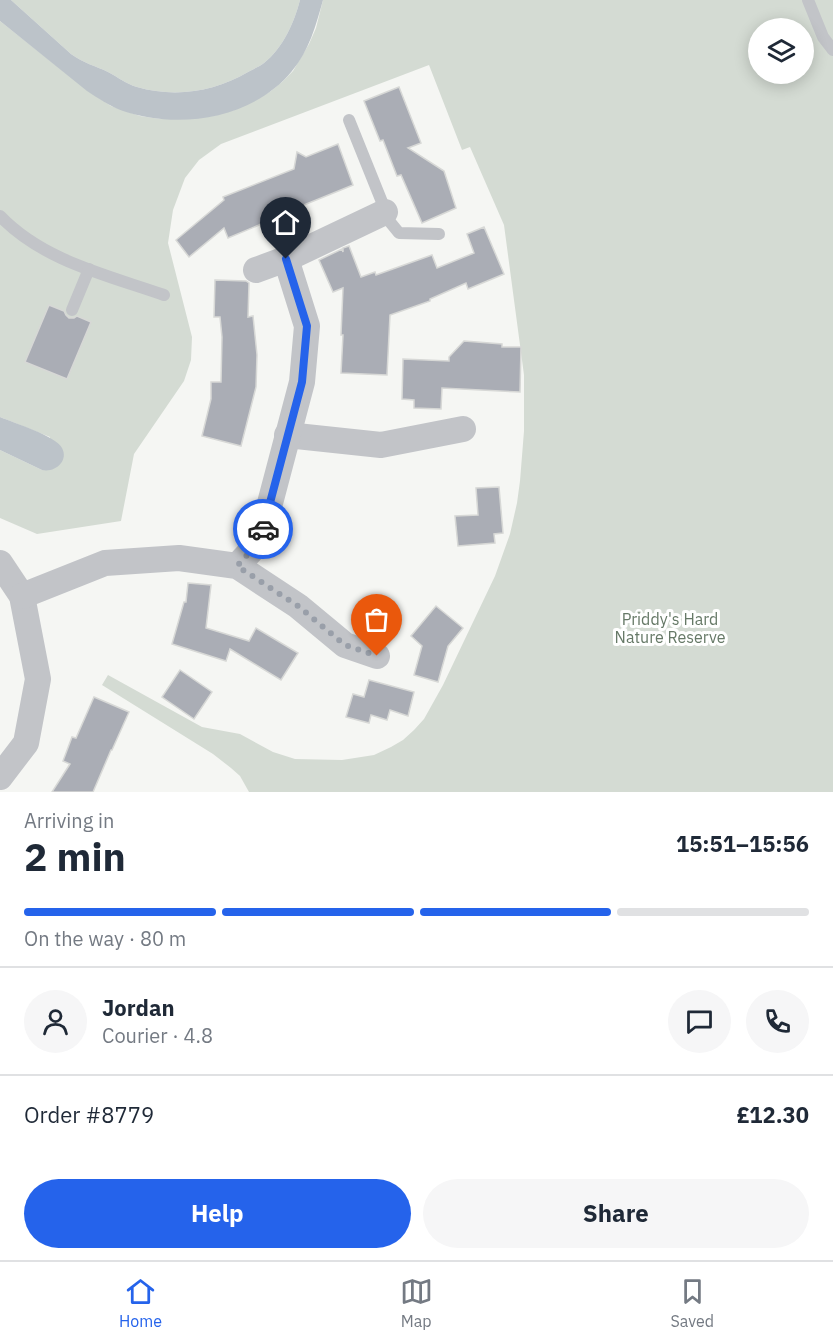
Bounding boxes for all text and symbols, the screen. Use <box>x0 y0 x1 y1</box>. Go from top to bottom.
map controls <box>748 18 814 84</box>
button: layers <box>748 18 814 84</box>
pin <box>260 197 311 259</box>
icon: home <box>269 206 302 239</box>
courier <box>233 499 293 559</box>
icon: car <box>247 513 280 546</box>
pin <box>351 594 402 656</box>
icon: bag <box>360 603 393 636</box>
park label: Priddy's Hard Nature Reserve <box>615 609 726 647</box>
text: Arriving in <box>24 807 114 834</box>
text: 15:51–15:56 <box>676 829 809 858</box>
text: 2 min <box>24 831 126 882</box>
text: On the way · 80 m <box>24 925 186 952</box>
button: person <box>24 990 87 1053</box>
button: chat <box>668 990 731 1053</box>
button: phone <box>746 990 809 1053</box>
text: Jordan <box>102 993 175 1022</box>
text: Courier · 4.8 <box>102 1022 213 1049</box>
text: Order #8779 <box>24 1100 154 1129</box>
text: £12.30 <box>737 1100 809 1129</box>
button: Help <box>24 1179 411 1248</box>
button: Share <box>423 1179 809 1248</box>
tab: Home <box>119 1275 162 1331</box>
tab: Map <box>400 1275 433 1331</box>
tab: Saved <box>671 1275 714 1331</box>

